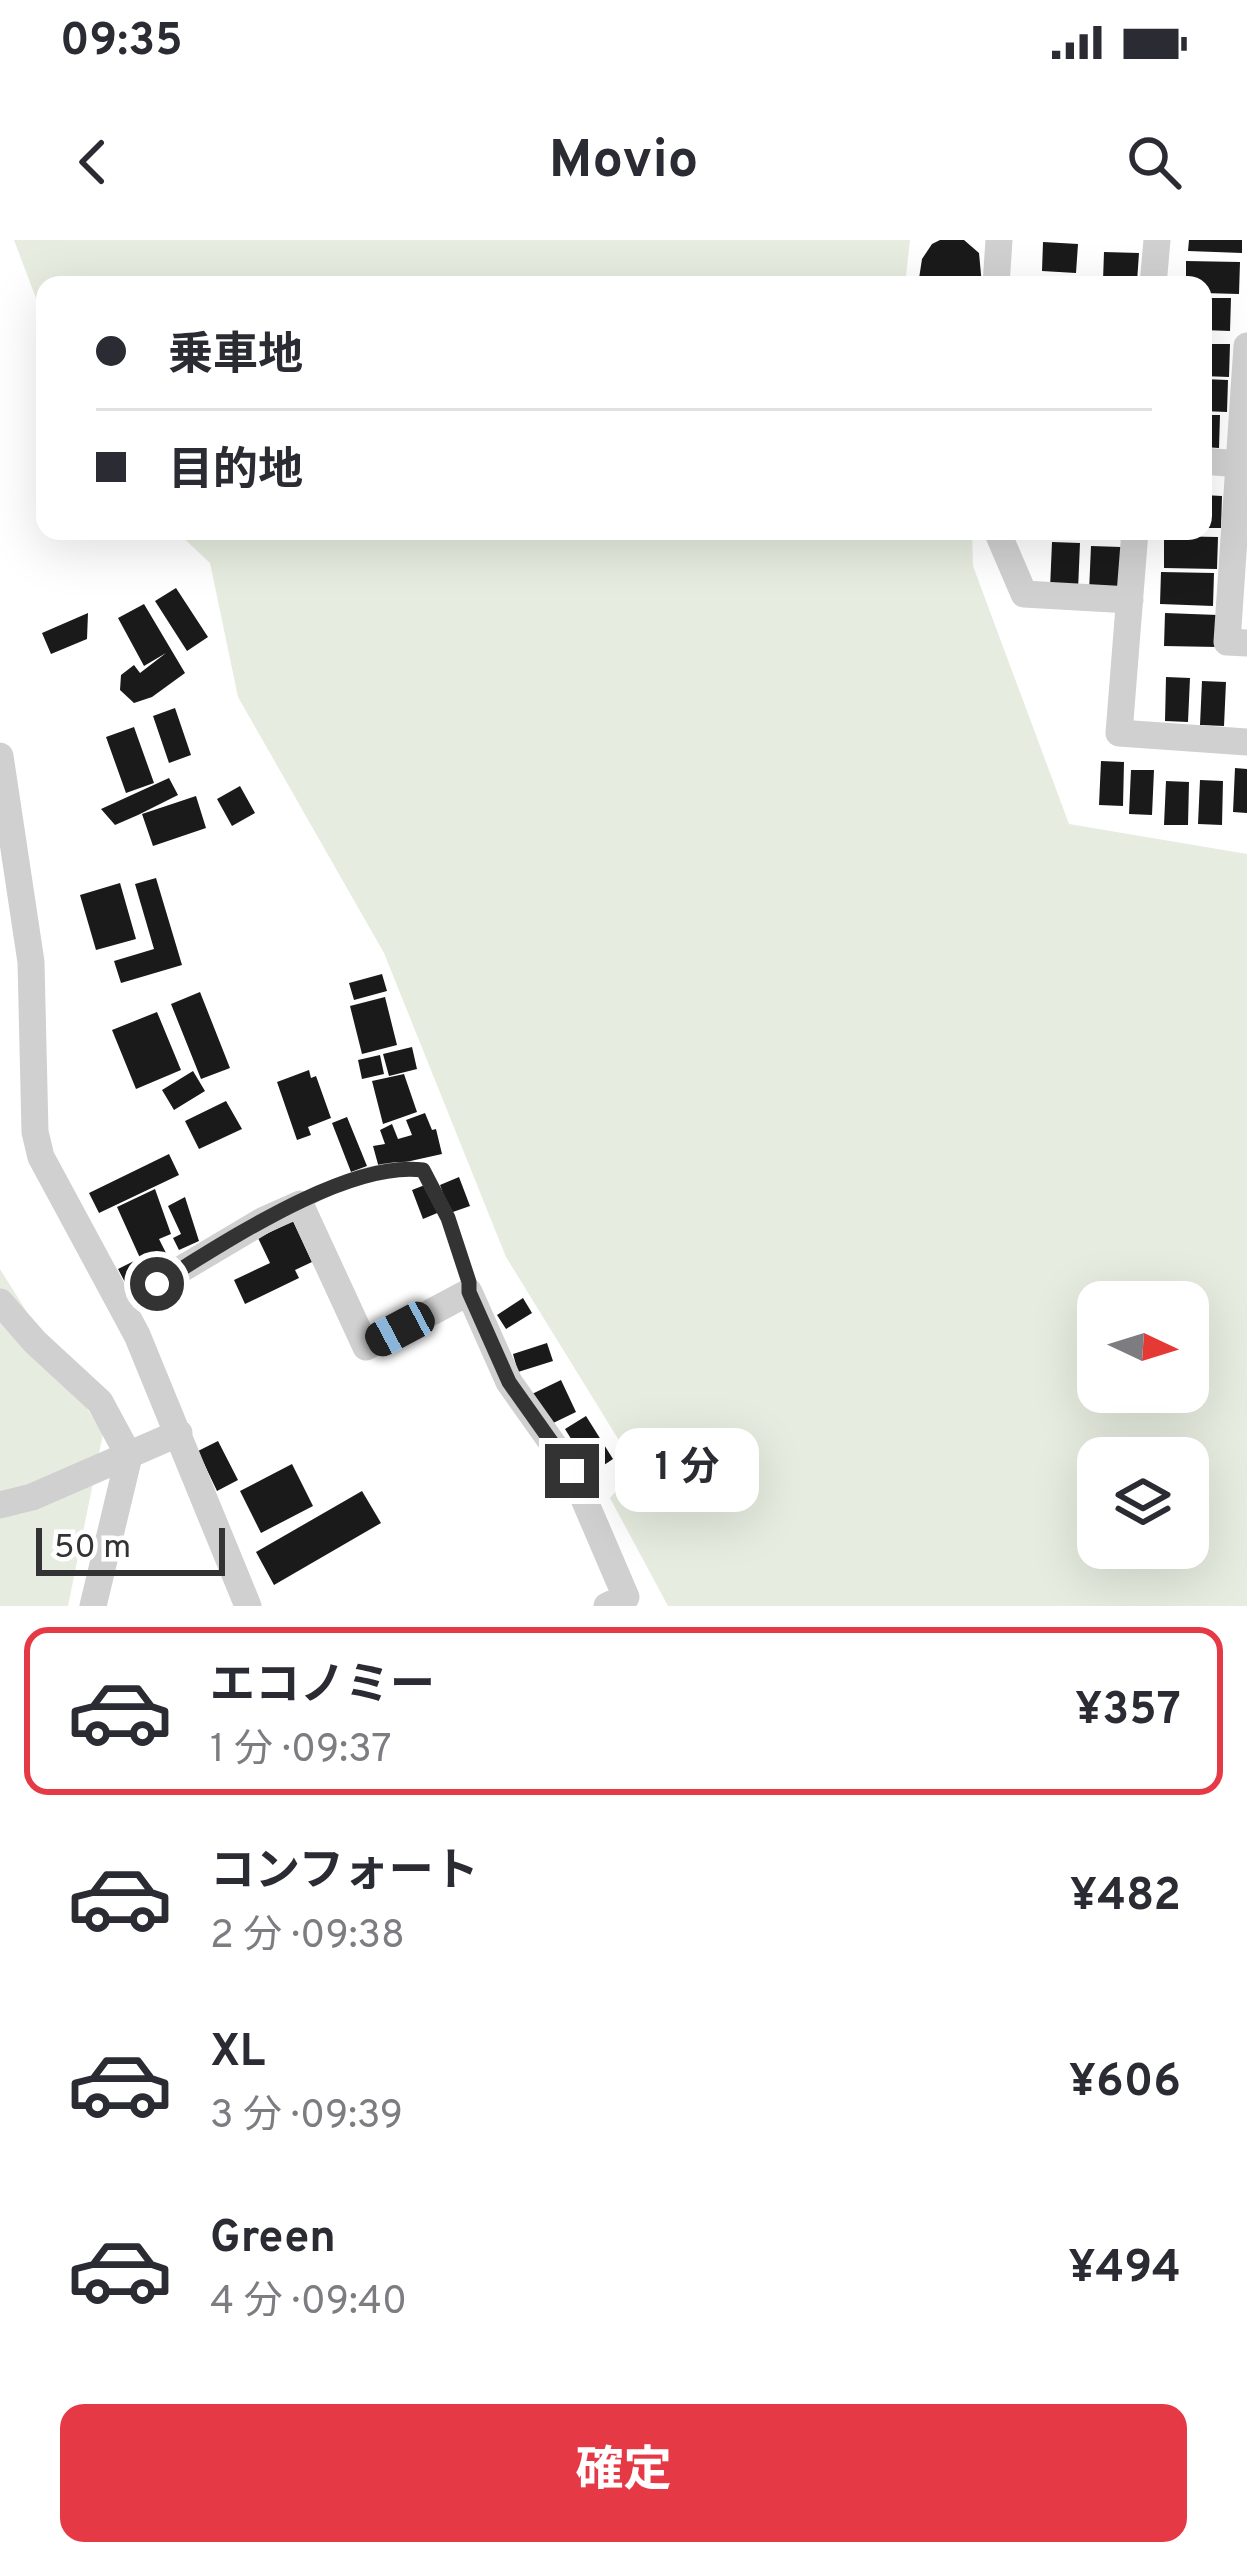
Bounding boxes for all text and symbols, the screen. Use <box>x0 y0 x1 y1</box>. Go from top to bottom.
text: 09:35 <box>60 14 183 71</box>
text: Movio <box>549 128 698 197</box>
icon: back <box>60 129 126 195</box>
icon: search <box>1121 129 1187 195</box>
text: 乗車地 <box>168 329 303 386</box>
text: 目的地 <box>168 444 303 501</box>
route start <box>130 1257 184 1311</box>
north arrow <box>1077 1281 1209 1413</box>
map controls <box>1077 1281 1209 1569</box>
car <box>360 1296 440 1362</box>
callout: 1 分 <box>614 1429 758 1513</box>
button: layers <box>1077 1437 1209 1569</box>
route end <box>545 1444 599 1498</box>
text: 1 分 <box>655 1445 719 1494</box>
scale bar <box>36 1522 225 1575</box>
text: 50 m <box>54 1528 131 1570</box>
icon: car <box>66 1657 174 1765</box>
text: エコノミー <box>210 1659 435 1716</box>
text: ¥357 <box>1075 1683 1181 1740</box>
text: 1 分 · 09:37 <box>210 1727 392 1776</box>
icon: car <box>66 1843 174 1951</box>
text: コンフォート <box>210 1845 479 1902</box>
text: ¥482 <box>1070 1869 1181 1926</box>
text: 2 分 · 09:38 <box>210 1913 405 1962</box>
text: XL <box>210 2025 265 2082</box>
icon: car <box>66 2029 174 2137</box>
text: ¥606 <box>1069 2055 1181 2112</box>
text: 3 分 · 09:39 <box>210 2093 403 2142</box>
text: Green <box>210 2211 336 2268</box>
icon: car <box>66 2215 174 2323</box>
text: ¥494 <box>1068 2241 1181 2298</box>
text: 4 分 · 09:40 <box>210 2279 407 2328</box>
button: 確定 <box>60 2404 1187 2542</box>

